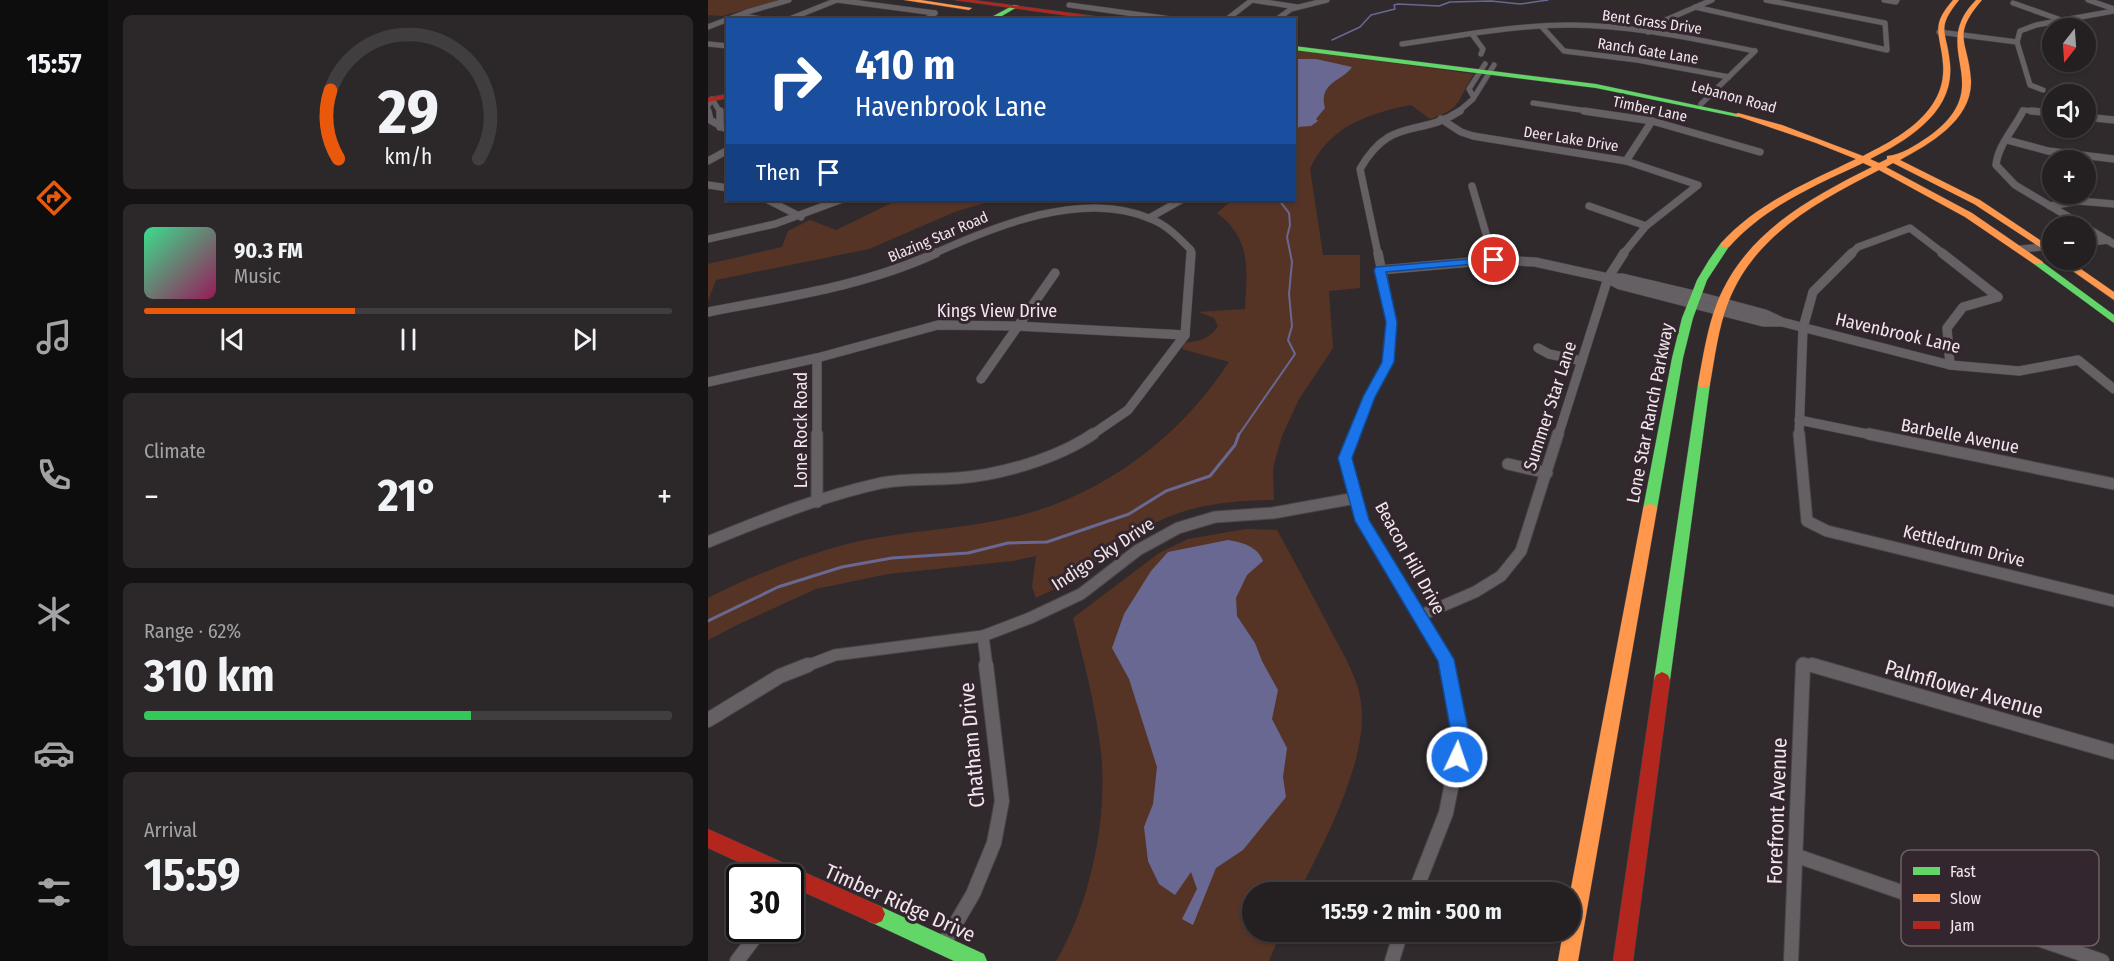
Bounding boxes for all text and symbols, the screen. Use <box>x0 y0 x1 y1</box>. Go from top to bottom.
street label: Bent Grass Drive <box>1601 6 1703 38</box>
north arrow <box>2042 18 2096 72</box>
map controls <box>2042 18 2096 270</box>
street label: Ranch Gate Lane <box>1596 34 1700 68</box>
text: 410 m <box>855 40 955 90</box>
icon: right <box>756 42 834 120</box>
text: 15:57 <box>26 48 82 80</box>
text: 29 <box>377 75 438 150</box>
street label: Lebanon Road <box>1690 77 1778 117</box>
button: sound <box>2042 84 2096 138</box>
text: Havenbrook Lane <box>855 91 1047 123</box>
street label: Timber Lane <box>1611 92 1689 126</box>
street label: Deer Lake Drive <box>1522 123 1620 155</box>
text: km/h <box>384 144 432 170</box>
button: + <box>2042 150 2096 204</box>
icon: arrive <box>812 156 845 189</box>
text: Then <box>756 159 800 186</box>
icon: directions <box>33 177 75 219</box>
street label: Blazing Star Road <box>885 208 991 266</box>
button: − <box>2042 216 2096 270</box>
pin <box>1468 234 1519 285</box>
text: 90.3 FM <box>234 237 303 264</box>
icon: arrive <box>1477 243 1510 276</box>
text: Music <box>234 264 281 288</box>
street label: Kings View Drive <box>937 300 1057 322</box>
street label: Havenbrook Lane <box>1833 308 1963 358</box>
icon: music <box>33 316 75 358</box>
street label: Lone Star Ranch Parkway <box>1622 321 1678 505</box>
icon: previous <box>216 323 249 356</box>
icon: pause <box>392 323 425 356</box>
icon: next <box>568 323 601 356</box>
street label: Summer Star Lane <box>1519 339 1581 473</box>
street label: Lone Rock Road <box>790 372 812 488</box>
street label: Barbelle Avenue <box>1899 414 2021 458</box>
text: Climate <box>144 439 206 463</box>
icon: phone <box>33 454 75 496</box>
text: 21° <box>378 469 438 523</box>
text: − <box>144 477 159 517</box>
text: + <box>657 477 672 517</box>
street label: Beacon Hill Drive <box>1370 498 1450 618</box>
street label: Indigo Sky Drive <box>1048 513 1159 595</box>
street label: Kettledrum Drive <box>1901 520 2027 572</box>
icon: climate <box>33 593 75 635</box>
text: Range · 62% <box>144 619 241 643</box>
text: 310 km <box>144 649 275 703</box>
street label: Palmflower Avenue <box>1882 654 2046 724</box>
street label: Chatham Drive <box>954 681 990 809</box>
position arrow <box>1425 725 1489 789</box>
icon: car <box>33 732 75 774</box>
street label: Forefront Avenue <box>1761 737 1793 885</box>
text: Arrival <box>144 818 197 842</box>
text: 15:59 <box>144 848 240 902</box>
legend <box>1901 850 2099 946</box>
street label: Timber Ridge Drive <box>821 858 979 948</box>
text: Fast <box>1950 862 1977 881</box>
speed limit sign: 30 <box>726 864 804 942</box>
icon: filters <box>33 871 75 913</box>
text: Slow <box>1950 889 1981 908</box>
text: 15:59 · 2 min · 500 m <box>1321 898 1502 925</box>
text: Jam <box>1950 916 1975 935</box>

